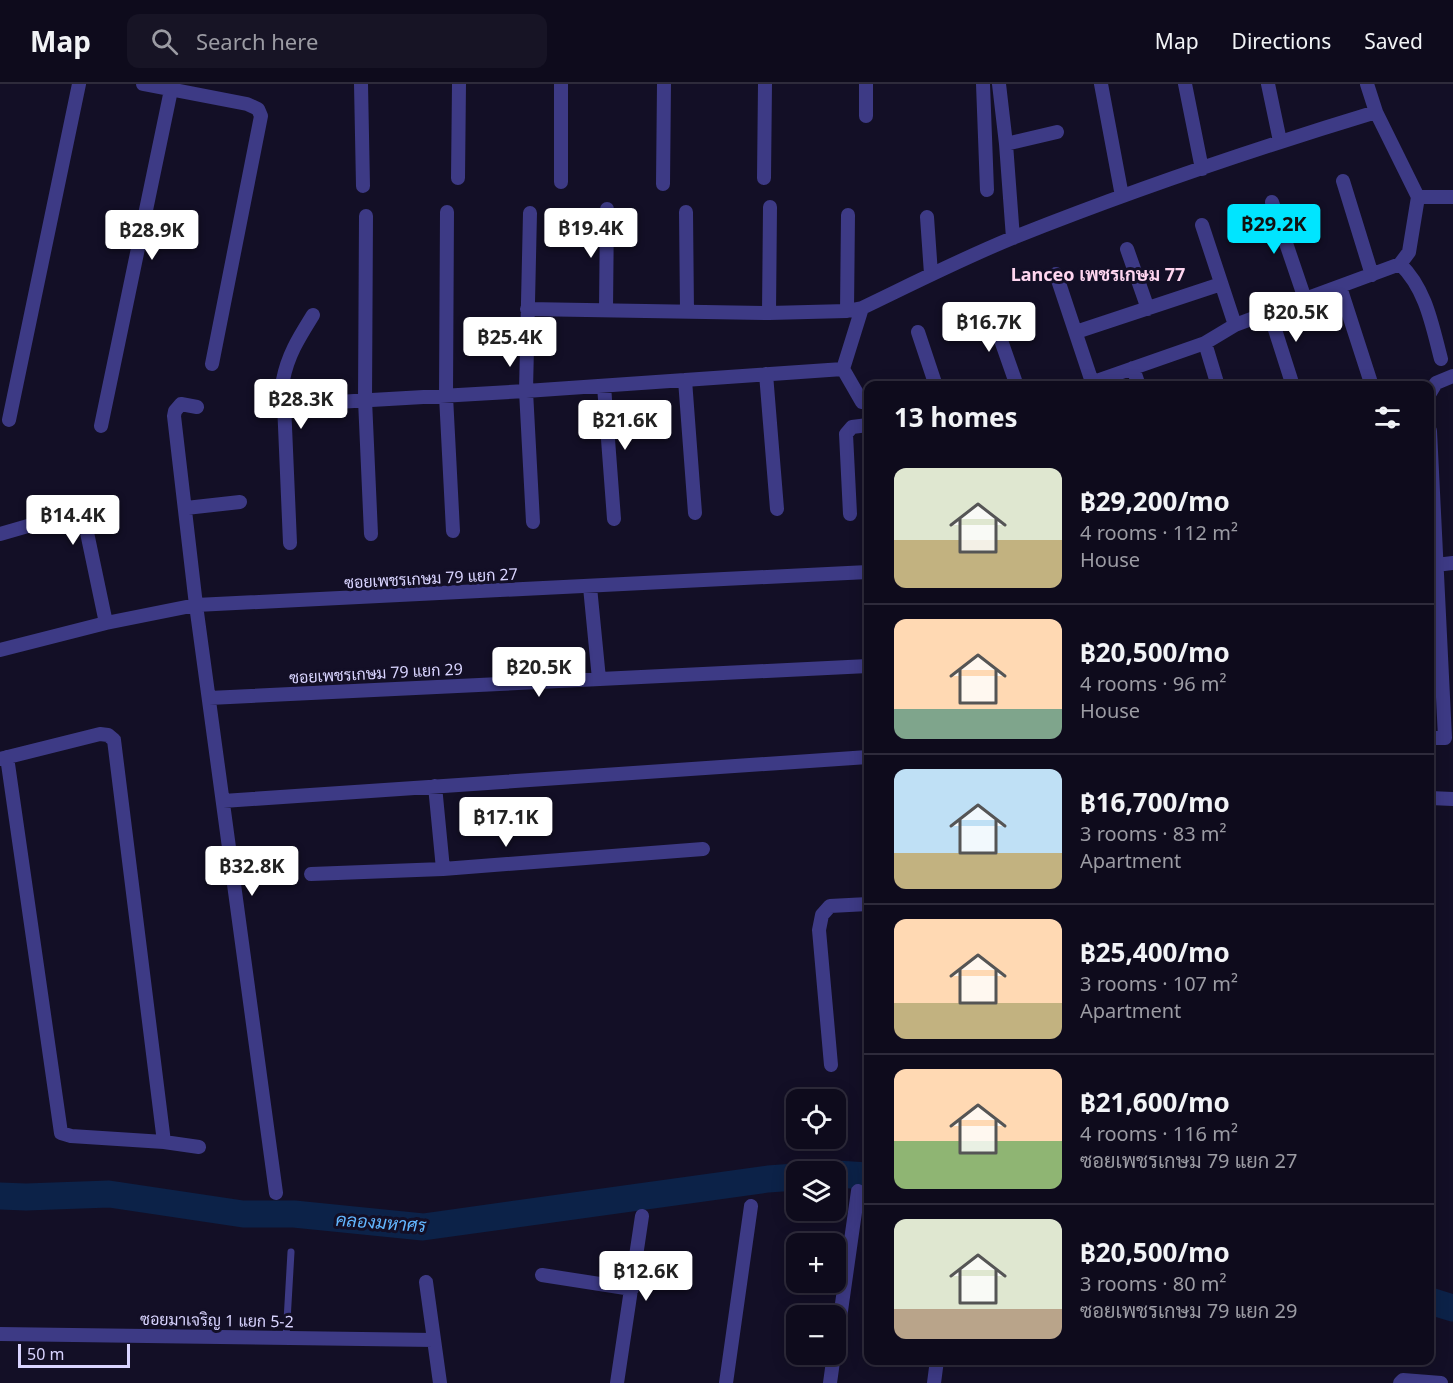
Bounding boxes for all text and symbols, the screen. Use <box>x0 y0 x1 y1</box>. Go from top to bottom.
search box <box>127 14 547 68</box>
text: Map <box>30 22 91 60</box>
icon: search <box>148 25 181 58</box>
text: Search here <box>196 26 318 56</box>
text: Map <box>1155 27 1199 55</box>
text: Directions <box>1232 27 1331 55</box>
text: Saved <box>1364 27 1423 55</box>
pin: ฿29.2K <box>1225 204 1323 255</box>
pin: ฿19.4K <box>542 208 640 259</box>
pin: ฿28.9K <box>103 210 201 261</box>
text: ฿29.2K <box>1241 210 1307 237</box>
text: ฿19.4K <box>558 214 624 241</box>
text: ฿28.9K <box>119 216 185 243</box>
district label: Lanceo เพชรเกษม 77 <box>1011 262 1185 286</box>
pin: ฿20.5K <box>1247 292 1345 343</box>
text: ฿20.5K <box>1263 298 1329 325</box>
pin: ฿16.7K <box>940 302 1038 353</box>
text: ฿16.7K <box>956 308 1022 335</box>
pin: ฿25.4K <box>461 317 559 368</box>
text: ฿25.4K <box>477 323 543 350</box>
pin: ฿28.3K <box>252 379 350 430</box>
text: ฿28.3K <box>268 385 334 412</box>
text: 13 homes <box>894 399 1018 435</box>
pin: ฿21.6K <box>576 400 674 451</box>
icon: filters <box>1371 401 1404 434</box>
text: ฿21.6K <box>592 406 658 433</box>
text: ฿29,200/mo <box>1080 483 1230 519</box>
icon: home <box>942 492 1014 564</box>
pin: ฿14.4K <box>24 495 122 546</box>
text: ฿14.4K <box>40 501 106 528</box>
text: 4 rooms · 112 m² <box>1080 519 1238 546</box>
text: House <box>1080 546 1140 573</box>
street label: ซอยเพชรเกษม 79 แยก 27 <box>344 562 518 594</box>
text: ฿20,500/mo <box>1080 634 1230 670</box>
icon: home <box>942 643 1014 715</box>
pin: ฿20.5K <box>490 647 588 698</box>
text: ฿20.5K <box>506 653 572 680</box>
street label: ซอยเพชรเกษม 79 แยก 29 <box>289 657 463 689</box>
text: 4 rooms · 96 m² <box>1080 670 1227 697</box>
text: House <box>1080 697 1140 724</box>
text: ฿16,700/mo <box>1080 784 1230 820</box>
icon: home <box>942 793 1014 865</box>
pin: ฿17.1K <box>457 797 555 848</box>
text: ฿17.1K <box>473 803 539 830</box>
text: 3 rooms · 83 m² <box>1080 820 1227 847</box>
pin: ฿32.8K <box>203 846 301 897</box>
text: Apartment <box>1080 847 1181 874</box>
text: ฿32.8K <box>219 852 285 879</box>
text: ฿25,400/mo <box>1080 934 1230 970</box>
icon: home <box>942 943 1014 1015</box>
text: 3 rooms · 107 m² <box>1080 970 1238 997</box>
text: Apartment <box>1080 997 1181 1024</box>
text: ฿21,600/mo <box>1080 1084 1230 1120</box>
map controls <box>786 1089 846 1365</box>
button: locate <box>786 1089 846 1149</box>
icon: home <box>942 1093 1014 1165</box>
text: 4 rooms · 116 m² <box>1080 1120 1238 1147</box>
text: ซอยเพชรเกษม 79 แยก 27 <box>1080 1147 1297 1174</box>
button: layers <box>786 1161 846 1221</box>
water label: คลองมหาศร <box>335 1207 428 1237</box>
button: + <box>786 1233 846 1293</box>
text: ฿20,500/mo <box>1080 1234 1230 1270</box>
icon: home <box>942 1243 1014 1315</box>
pin: ฿12.6K <box>597 1251 695 1302</box>
text: ฿12.6K <box>613 1257 679 1284</box>
text: 3 rooms · 80 m² <box>1080 1270 1227 1297</box>
text: ซอยเพชรเกษม 79 แยก 29 <box>1080 1297 1297 1324</box>
button: − <box>786 1305 846 1365</box>
street label: ซอยมาเจริญ 1 แยก 5-2 <box>140 1308 294 1332</box>
scale bar <box>18 1341 130 1368</box>
text: 50 m <box>27 1343 64 1365</box>

